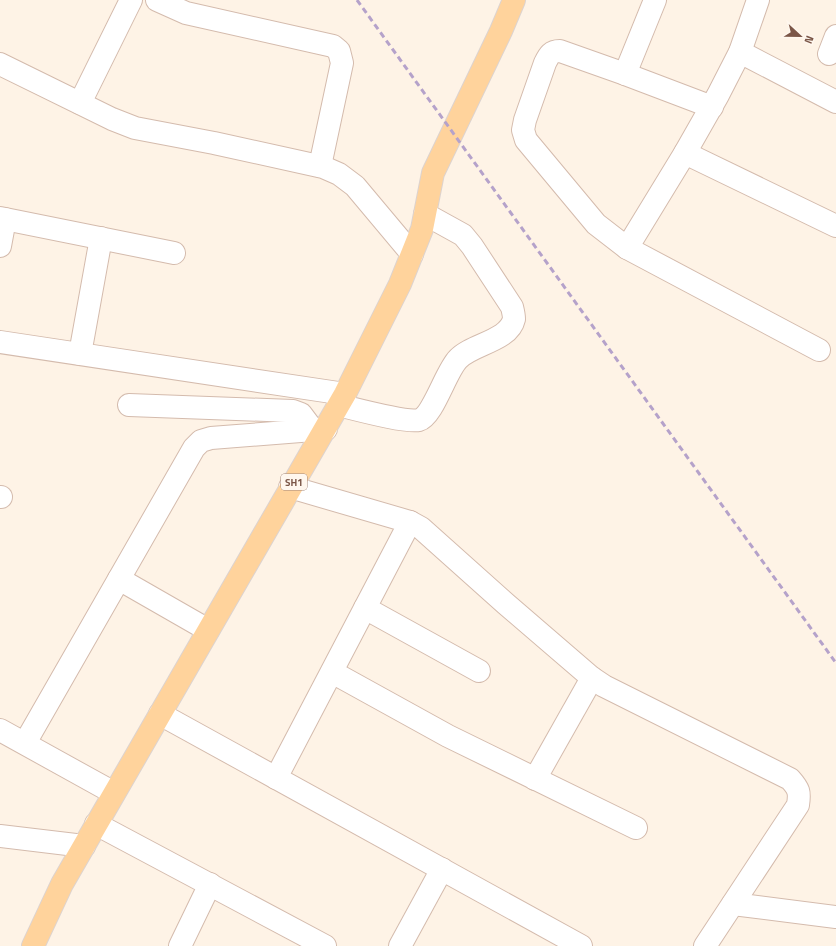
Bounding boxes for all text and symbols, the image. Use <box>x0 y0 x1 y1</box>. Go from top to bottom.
north arrow <box>780 16 820 56</box>
text: N <box>800 33 818 46</box>
road number: SH1 <box>281 474 307 490</box>

